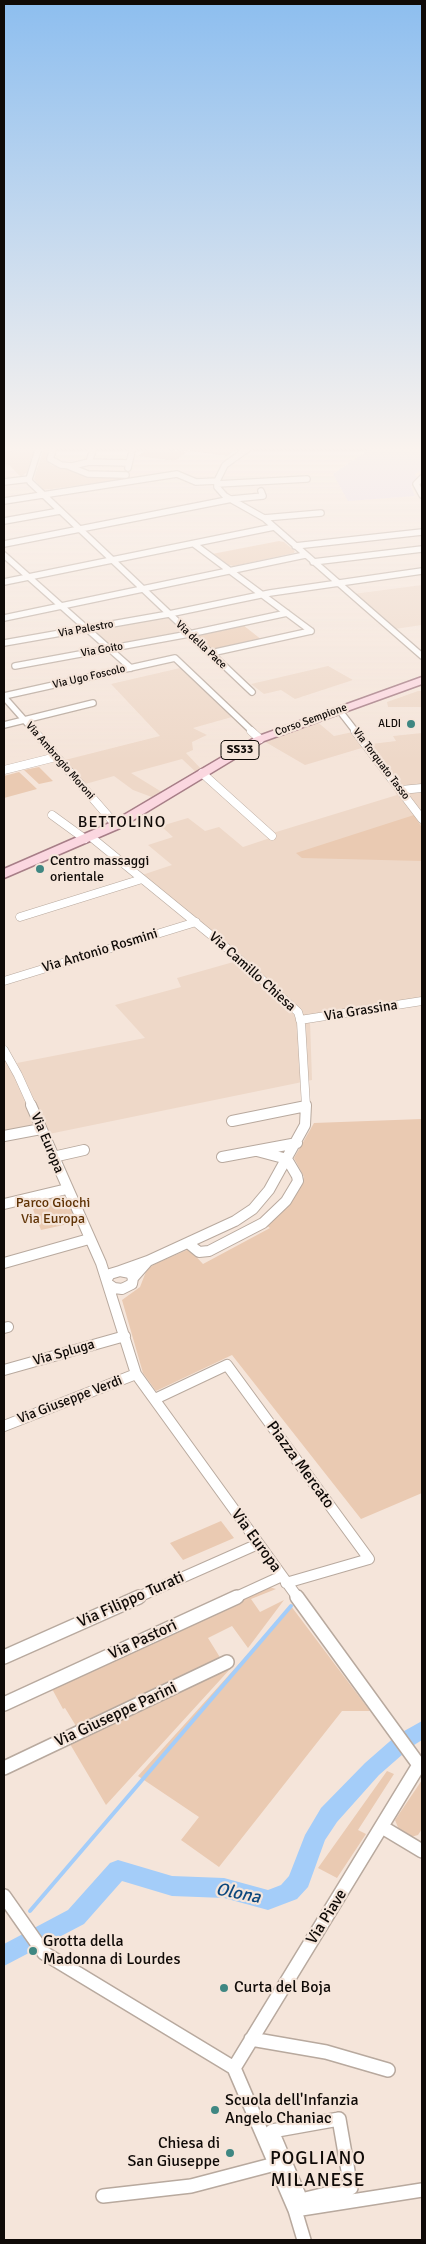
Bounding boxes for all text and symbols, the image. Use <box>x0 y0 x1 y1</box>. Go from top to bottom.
street label: Via Palestro <box>57 618 115 640</box>
street label: Via della Pace <box>173 618 229 672</box>
street label: Via Goito <box>80 640 124 660</box>
street label: Via Ugo Foscolo <box>51 662 127 692</box>
street label: Corso Sempione <box>273 701 349 739</box>
place label: ALDI <box>378 717 401 731</box>
marker: ALDI <box>405 718 417 730</box>
street label: Via Ambrogio Moroni <box>23 720 97 802</box>
street label: Via Torquato Tasso <box>350 726 412 802</box>
road number: SS33 <box>221 740 259 760</box>
district label: BETTOLINO <box>77 813 167 833</box>
place label: Centro massaggi orientale <box>50 853 149 886</box>
marker: Centro massaggi orientale <box>34 863 46 875</box>
street label: Via Antonio Rosmini <box>40 925 160 977</box>
street label: Via Camillo Chiesa <box>205 929 299 1015</box>
street label: Via Grassina <box>323 997 399 1025</box>
street label: Via Europa <box>27 1110 67 1176</box>
park label: Parco Giochi Via Europa <box>16 1195 90 1228</box>
street label: Via Spluga <box>31 1336 97 1370</box>
street label: Via Giuseppe Verdi <box>15 1372 125 1428</box>
street label: Piazza Mercato <box>262 1418 338 1512</box>
street label: Via Europa <box>227 1506 285 1576</box>
street label: Via Filippo Turati <box>75 1568 187 1632</box>
street label: Via Pastori <box>106 1616 180 1664</box>
street label: Via Giuseppe Parini <box>52 1678 180 1752</box>
water label: Olona <box>214 1879 262 1909</box>
street label: Via Piave <box>303 1886 351 1948</box>
place label: Grotta della Madonna di Lourdes <box>43 1932 180 1970</box>
marker: Grotta della Madonna di Lourdes <box>27 1945 39 1957</box>
place label: Curta del Boja <box>234 1978 331 1998</box>
marker: Curta del Boja <box>218 1982 230 1994</box>
place label: Scuola dell'Infanzia Angelo Chaniac <box>225 2091 359 2129</box>
marker: Scuola dell'Infanzia Angelo Chaniac <box>209 2104 221 2116</box>
place label: Chiesa di San Giuseppe <box>127 2134 220 2172</box>
marker: Chiesa di San Giuseppe <box>224 2147 236 2159</box>
district label: POGLIANO MILANESE <box>269 2148 367 2192</box>

